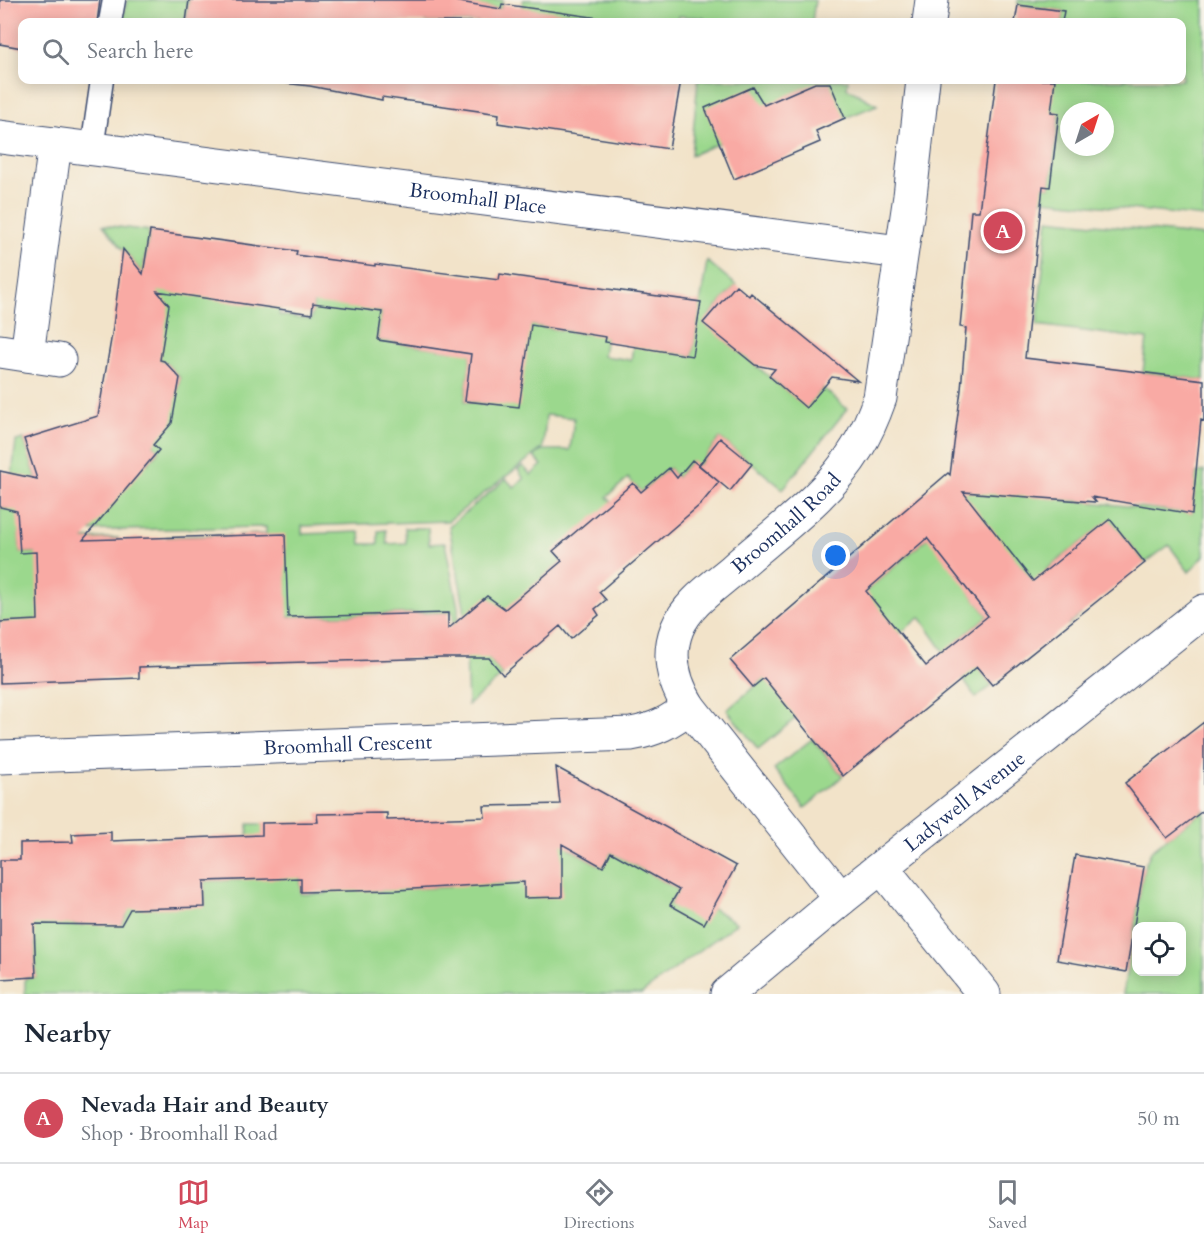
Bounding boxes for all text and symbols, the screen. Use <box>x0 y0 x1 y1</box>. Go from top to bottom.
search box <box>18 18 1186 84</box>
icon: search <box>39 35 72 68</box>
text: Search here <box>87 36 194 66</box>
north arrow <box>1060 102 1114 156</box>
street label: Broomhall Place <box>408 176 548 221</box>
pin: A <box>984 208 1022 254</box>
street label: Broomhall Road <box>726 467 847 580</box>
your location <box>821 541 850 570</box>
street label: Broomhall Crescent <box>263 728 433 761</box>
street label: Ladywell Avenue <box>899 745 1031 858</box>
map controls <box>1132 922 1186 976</box>
button: locate <box>1132 922 1186 976</box>
text: Nearby <box>24 1016 112 1051</box>
text: Nevada Hair and Beauty <box>81 1090 329 1120</box>
text: A <box>36 1105 51 1132</box>
text: 50 m <box>1137 1105 1180 1132</box>
text: Shop · Broomhall Road <box>81 1120 278 1147</box>
tab: Map <box>177 1176 210 1234</box>
tab: Directions <box>564 1176 634 1234</box>
tab: Saved <box>988 1176 1027 1234</box>

